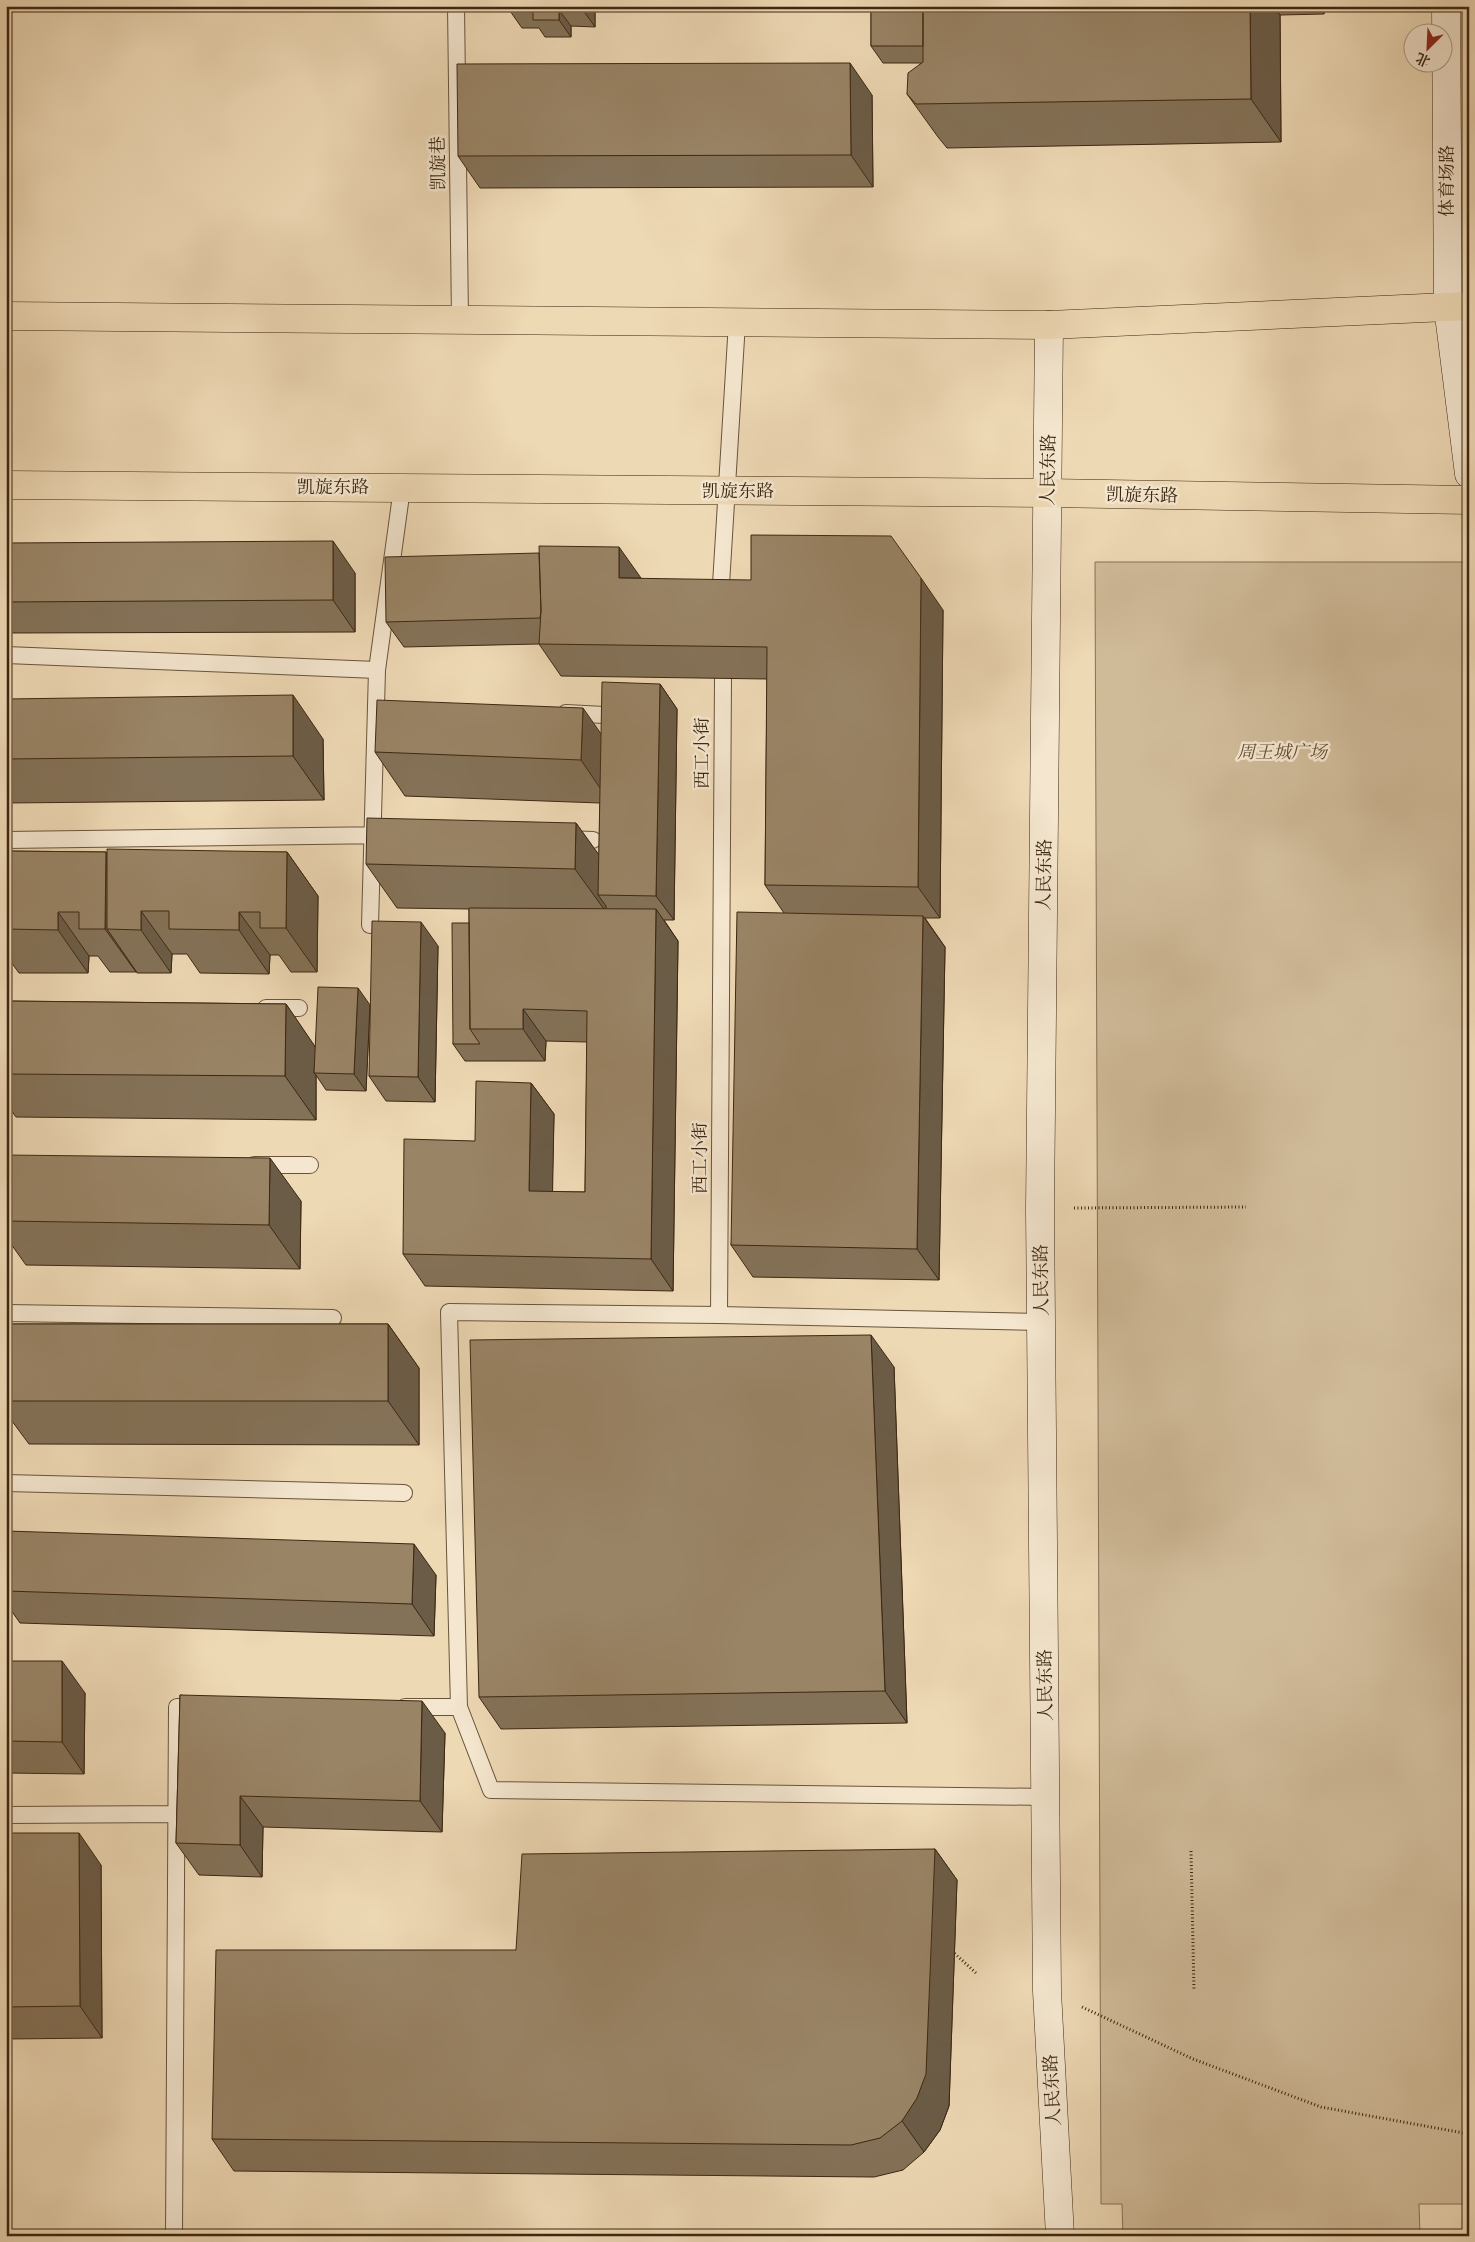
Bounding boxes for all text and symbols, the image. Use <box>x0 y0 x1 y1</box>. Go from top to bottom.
north arrow <box>1402 22 1452 72</box>
text: 北 <box>1413 48 1433 71</box>
street label: 凯旋巷 <box>426 136 450 190</box>
street label: 体育场路 <box>1435 145 1459 217</box>
street label: 人民东路 <box>1035 434 1061 506</box>
street label: 凯旋东路 <box>297 475 369 499</box>
street label: 凯旋东路 <box>702 479 774 503</box>
street label: 凯旋东路 <box>1106 482 1178 508</box>
street label: 西工小街 <box>690 717 714 789</box>
park label: 周王城广场 <box>1237 740 1329 764</box>
street label: 人民东路 <box>1031 839 1057 911</box>
street label: 西工小街 <box>688 1122 712 1194</box>
street label: 人民东路 <box>1028 1244 1054 1316</box>
street label: 人民东路 <box>1032 1649 1058 1721</box>
street label: 人民东路 <box>1038 2053 1066 2127</box>

